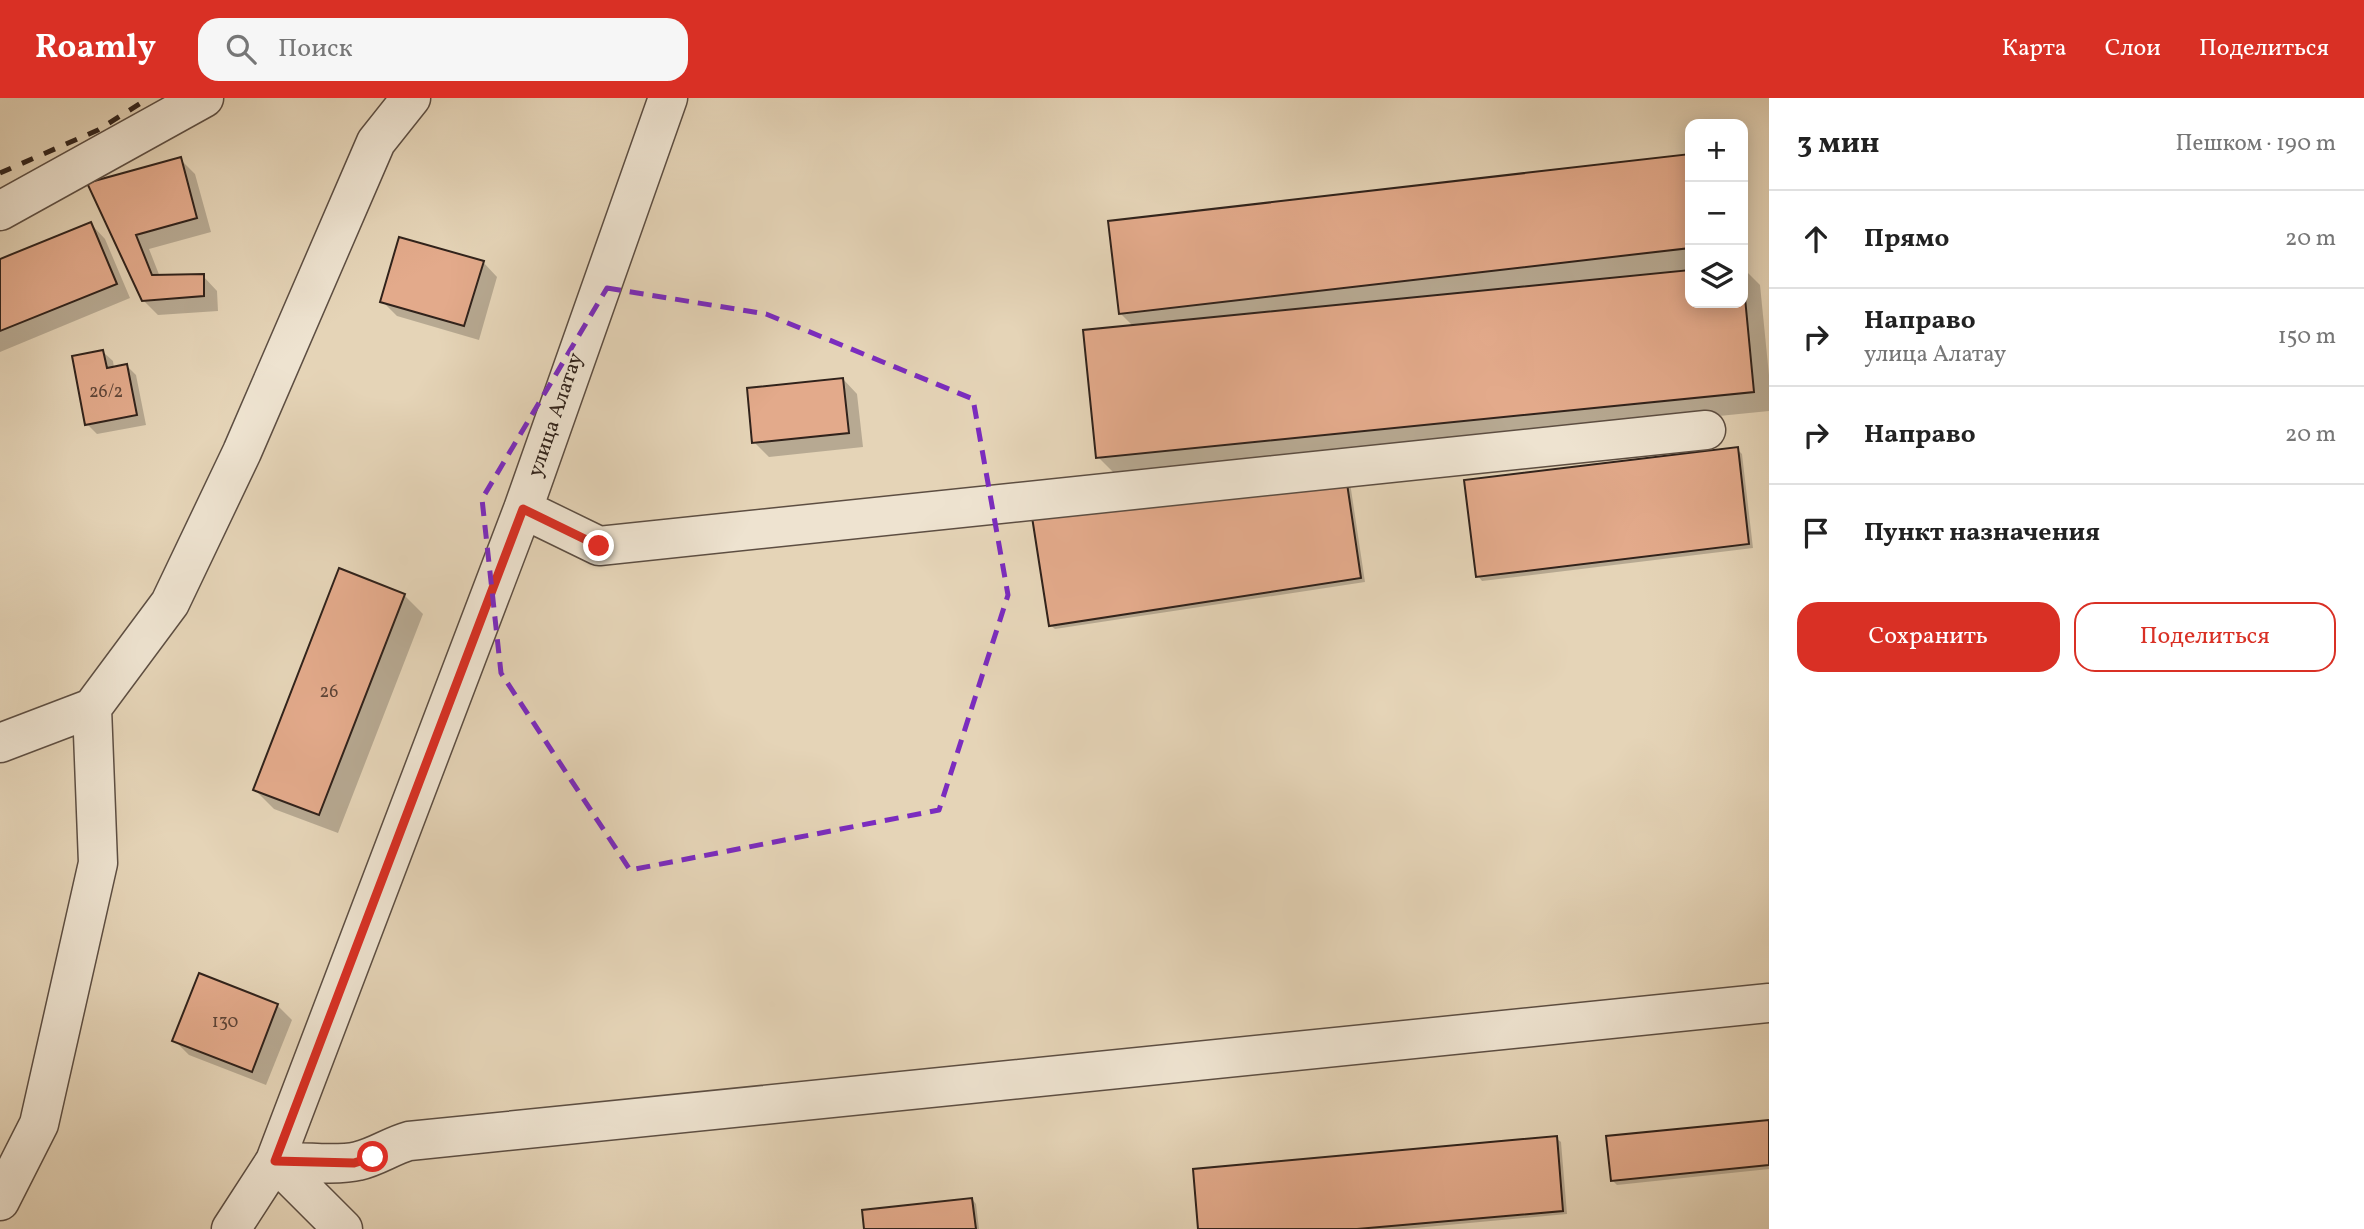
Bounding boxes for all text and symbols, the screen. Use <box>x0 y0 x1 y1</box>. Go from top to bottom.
search box <box>198 18 688 81</box>
text: Roamly <box>35 26 156 72</box>
icon: search <box>222 30 260 68</box>
text: Поиск <box>278 31 353 67</box>
text: Карта <box>2002 32 2067 66</box>
text: Слои <box>2105 32 2161 66</box>
text: Поделиться <box>2199 32 2329 66</box>
map controls <box>1685 119 1748 308</box>
button: + <box>1685 119 1748 182</box>
text: 3 мин <box>1797 123 1880 165</box>
text: Пешком · 190 m <box>2176 128 2336 160</box>
button: − <box>1685 182 1748 245</box>
icon: ahead <box>1797 220 1835 258</box>
text: Прямо <box>1864 221 1949 257</box>
text: 20 m <box>2285 223 2336 255</box>
button: layers <box>1685 245 1748 308</box>
text: Направо <box>1864 303 1976 339</box>
icon: right <box>1797 318 1835 356</box>
text: 150 m <box>2278 321 2336 353</box>
text: улица Алатау <box>1864 339 2006 371</box>
street label: улица Алатау <box>521 348 591 481</box>
house number: 26/2 <box>89 380 123 405</box>
icon: right <box>1797 416 1835 454</box>
text: Направо <box>1864 417 1976 453</box>
text: 20 m <box>2285 419 2336 451</box>
icon: arrive <box>1797 514 1835 552</box>
text: Пункт назначения <box>1864 515 2100 551</box>
route end <box>583 530 614 561</box>
button: Сохранить <box>1797 602 2060 672</box>
button: Поделиться <box>2074 602 2336 672</box>
house number: 26 <box>320 680 338 705</box>
house number: 130 <box>212 1010 239 1035</box>
route start <box>357 1141 388 1172</box>

